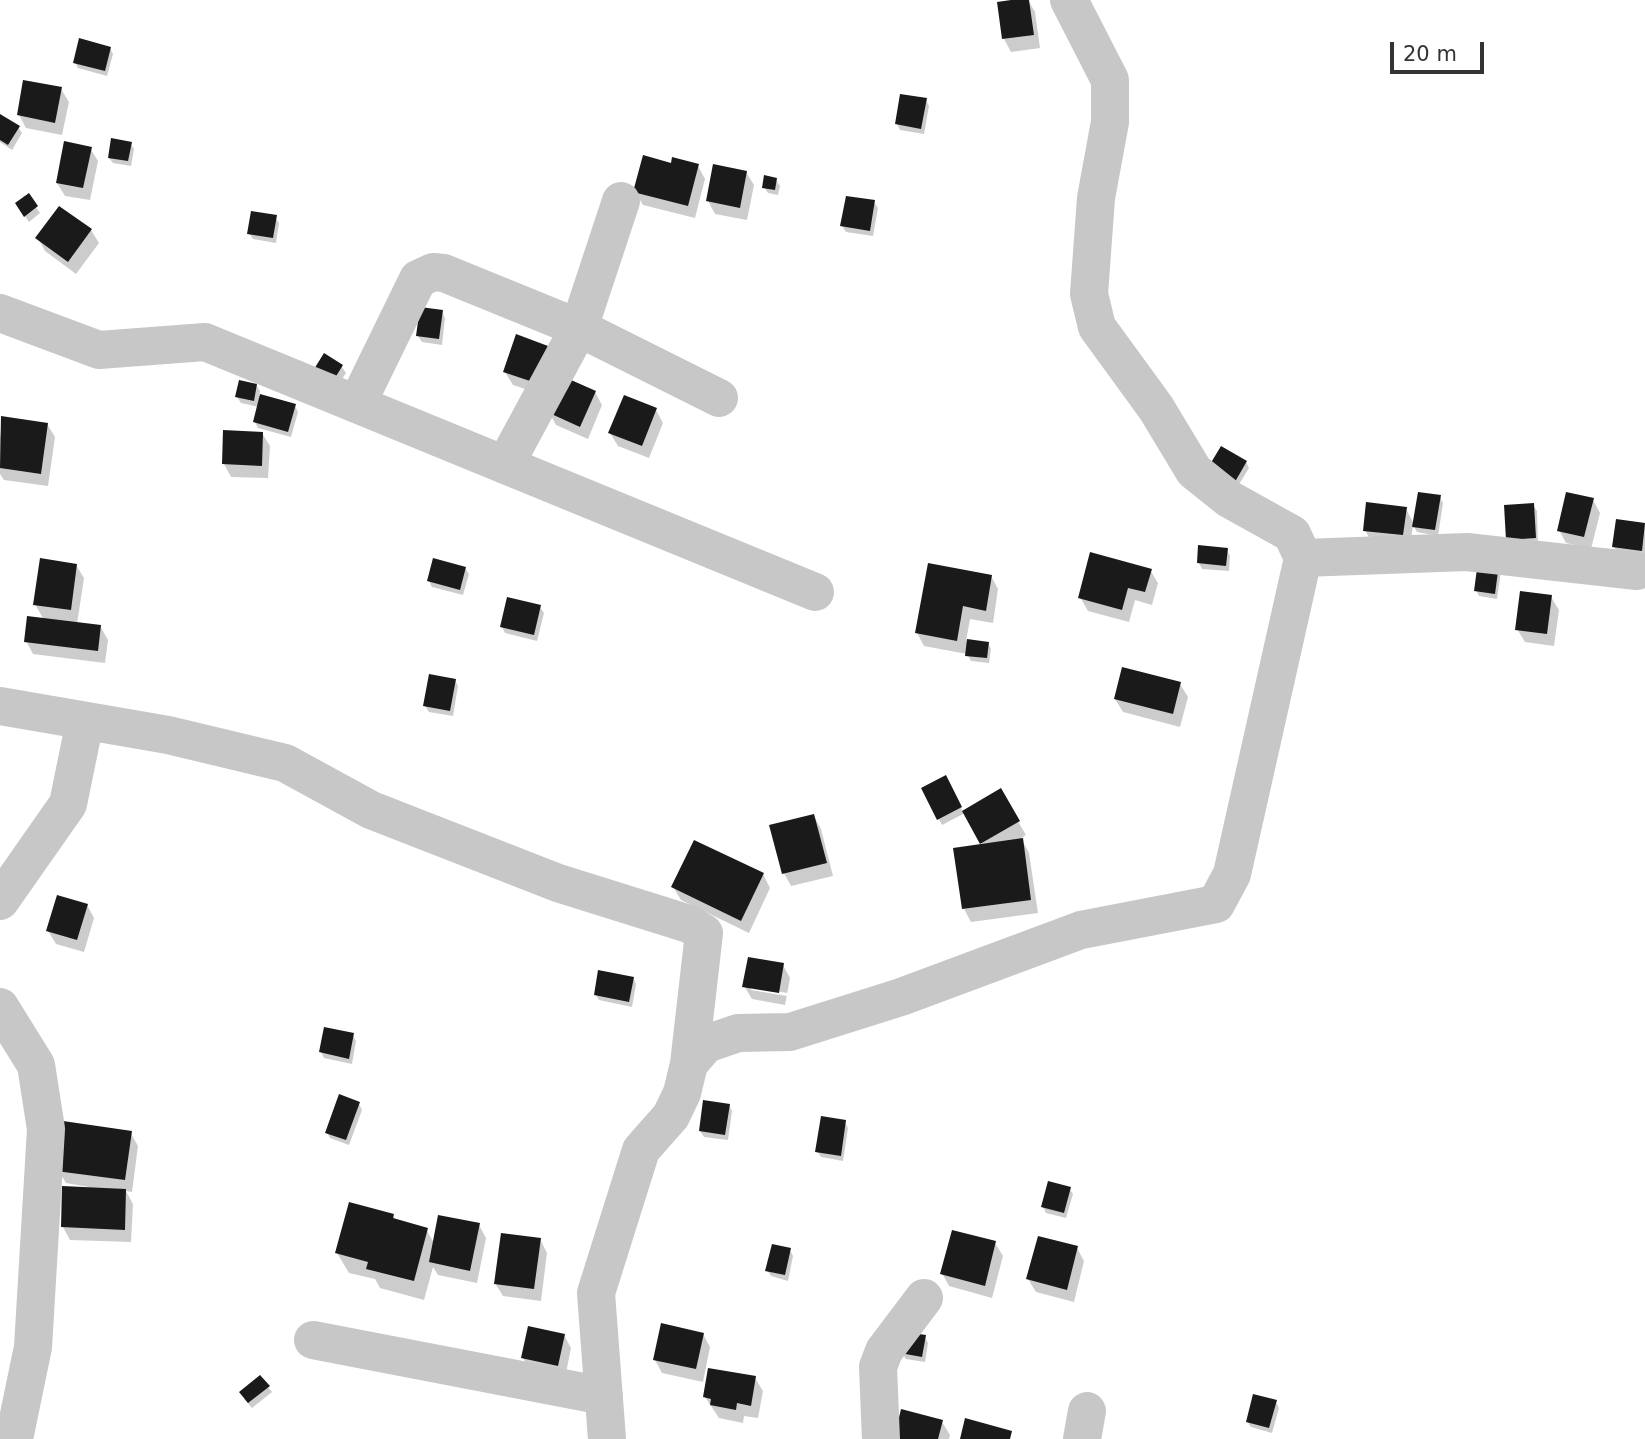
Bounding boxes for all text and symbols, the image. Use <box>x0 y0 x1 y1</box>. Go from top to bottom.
scale bar <box>1393 28 1488 72</box>
text: 20 m <box>1403 42 1457 66</box>

